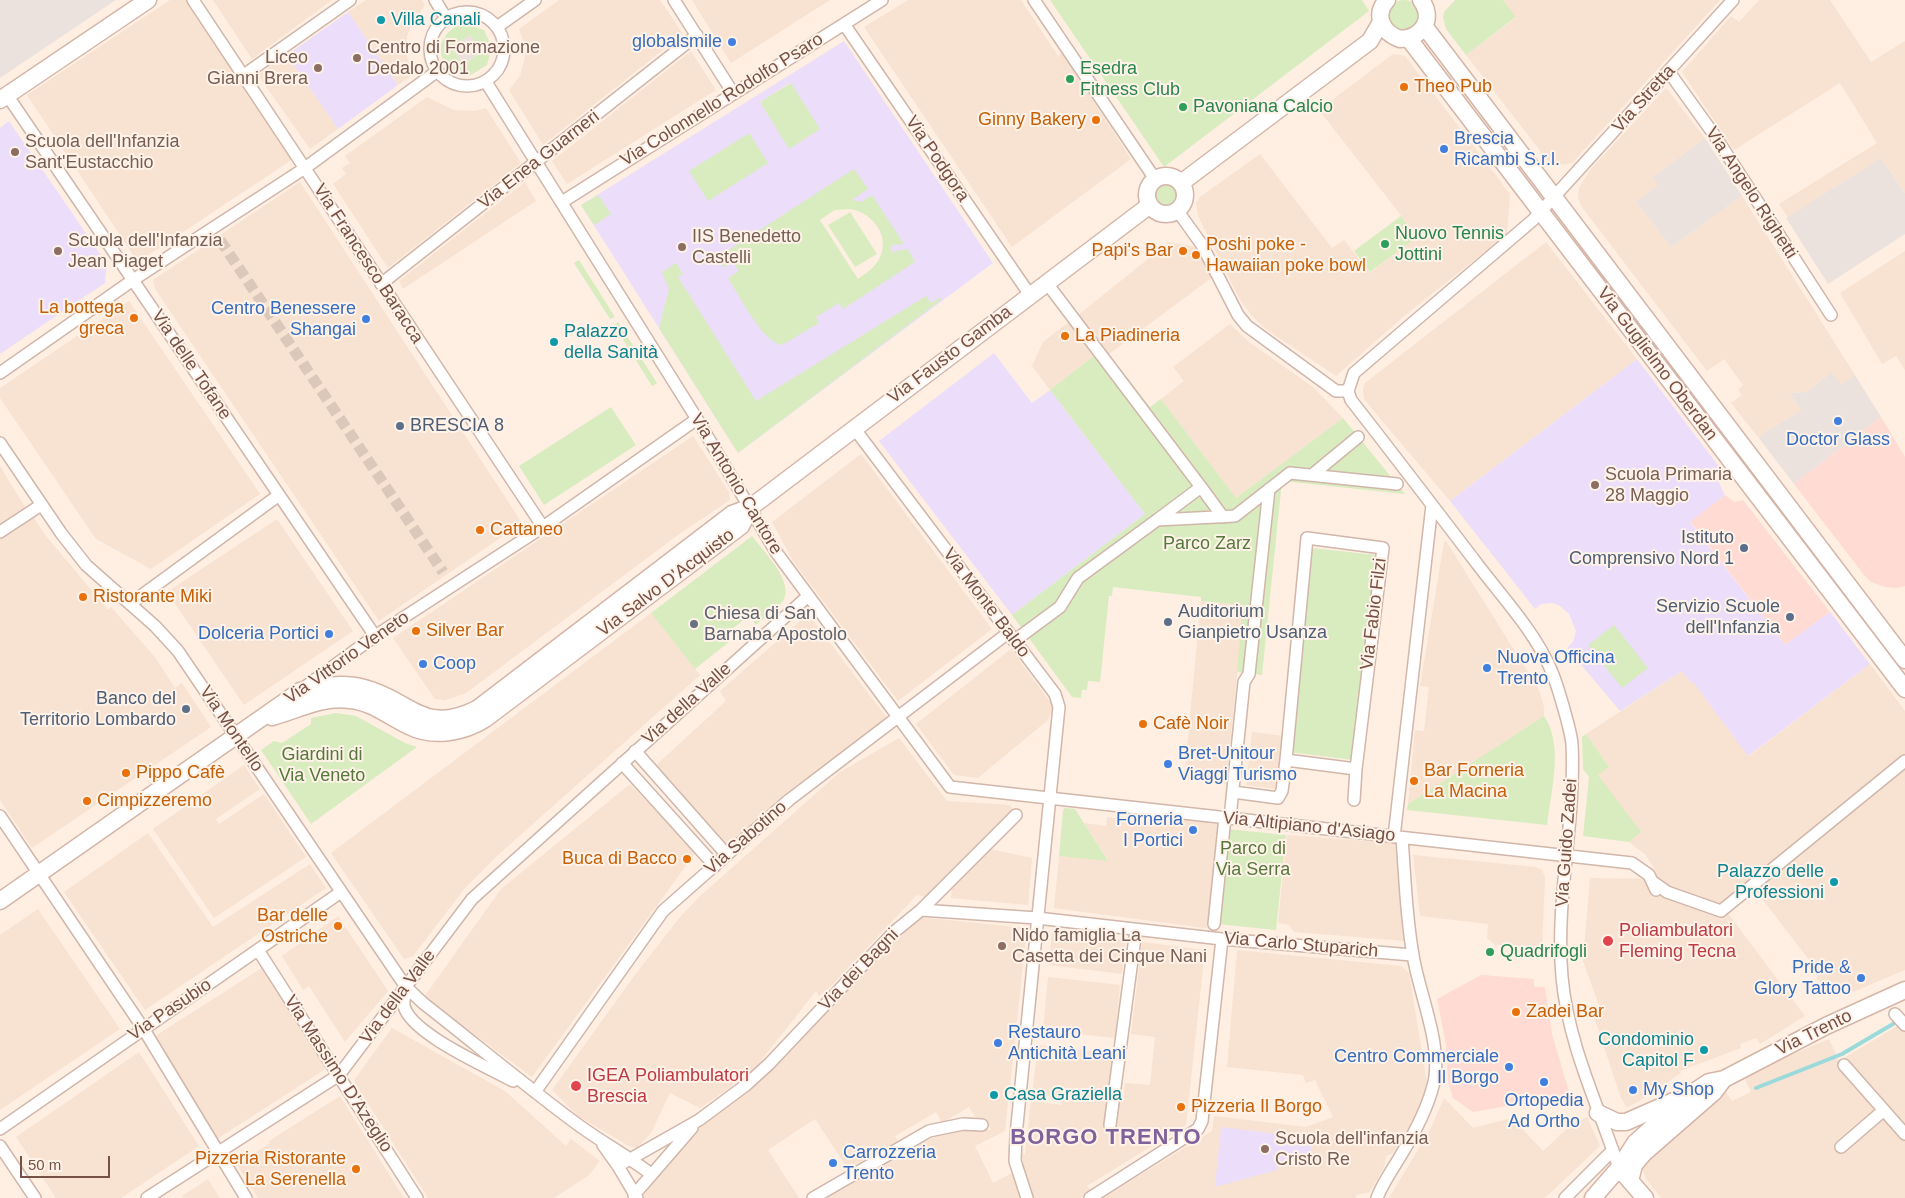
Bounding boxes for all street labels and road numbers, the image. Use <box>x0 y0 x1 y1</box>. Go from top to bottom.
street label: Via Colonnello Rodolfo Psaro <box>617 29 827 171</box>
street label: Via Stretta <box>1608 61 1680 137</box>
street label: Via Enea Guarneri <box>474 106 604 214</box>
street label: Via Podgora <box>900 112 974 206</box>
street label: Via Angelo Righetti <box>1700 123 1802 263</box>
street label: Via Francesco Baracca <box>308 180 428 348</box>
street label: Via Guglielmo Oberdan <box>1592 283 1722 445</box>
street label: Via Fausto Gamba <box>884 301 1016 409</box>
street label: Via delle Tofane <box>146 306 236 424</box>
street label: Via Antonio Cantore <box>685 410 787 558</box>
street label: Via Salvo D'Acquisto <box>593 524 739 642</box>
street label: Via Monte Baldo <box>938 544 1034 662</box>
street label: Via Fabio Filzi <box>1356 557 1392 671</box>
street label: Via Vittorio Veneto <box>280 607 414 709</box>
street label: Via della Valle <box>638 658 736 750</box>
street label: Via Montello <box>194 682 268 776</box>
street label: Via Guido Zadei <box>1552 778 1582 908</box>
street label: Via Sabotino <box>701 796 791 880</box>
street label: Via Altipiano d'Asiago <box>1222 807 1396 847</box>
street label: Via dei Bagni <box>815 924 903 1016</box>
street label: Via Carlo Stuparich <box>1223 927 1379 963</box>
street label: Via della Valle <box>356 946 440 1048</box>
street label: Via Pasubio <box>124 974 216 1046</box>
street label: Via Massimo D'Azeglio <box>279 991 397 1157</box>
street label: Via Trento <box>1772 1005 1856 1061</box>

